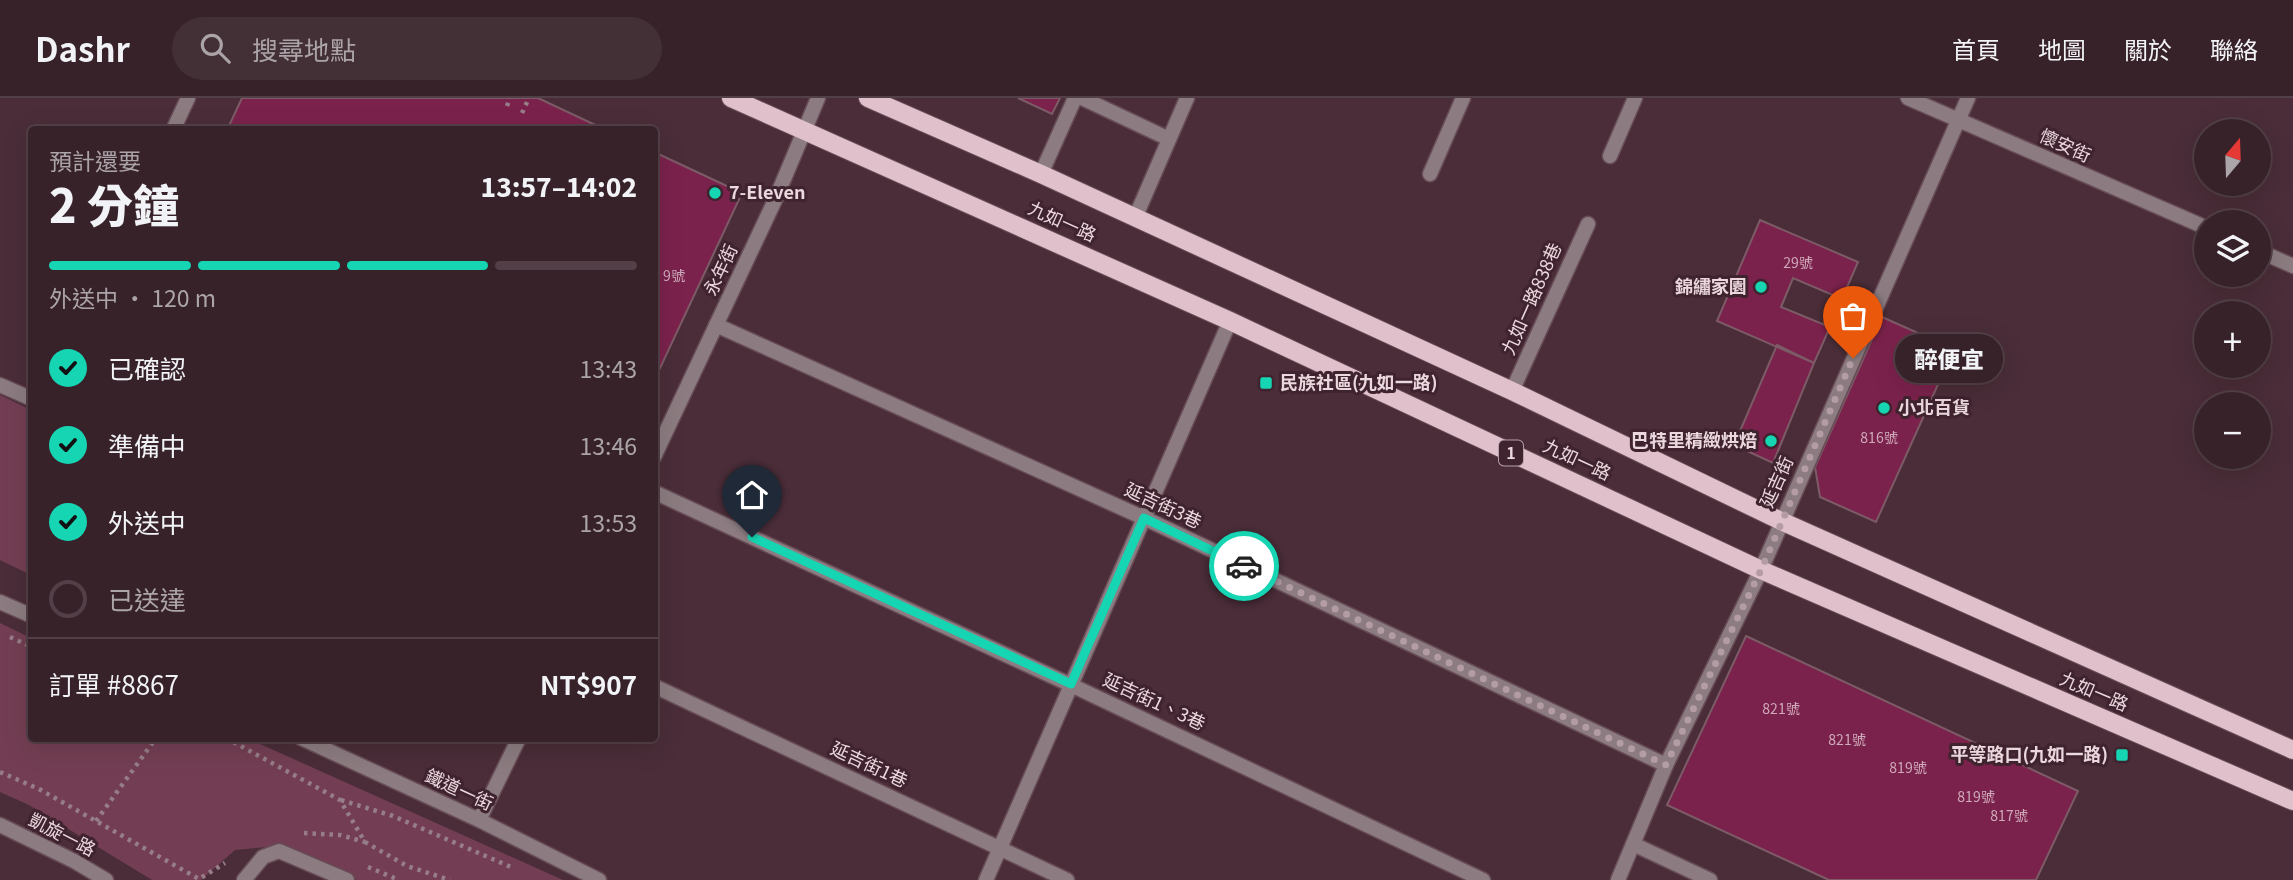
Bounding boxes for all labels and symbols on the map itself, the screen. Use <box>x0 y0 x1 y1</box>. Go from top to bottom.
north arrow <box>2194 119 2272 196</box>
street label: 懷安街 <box>2036 121 2096 167</box>
place label: 7-Eleven <box>729 178 805 204</box>
marker: 7-Eleven <box>707 185 723 201</box>
street label: 九如一路 <box>1025 194 1101 247</box>
street label: 九如一路838巷 <box>1494 238 1566 358</box>
street label: 永年街 <box>696 239 742 299</box>
house number: 29號 <box>1783 252 1813 272</box>
house number: 9號 <box>663 265 685 285</box>
place label: 錦繡家園 <box>1675 272 1747 298</box>
marker: 錦繡家園 <box>1753 279 1769 295</box>
pin <box>1823 286 1883 358</box>
callout: 醉便宜 <box>1895 334 2004 382</box>
place label: 民族社區(九如一路) <box>1280 368 1438 394</box>
marker: 民族社區(九如一路) <box>1258 375 1274 391</box>
place label: 小北百貨 <box>1898 393 1970 419</box>
marker: 小北百貨 <box>1876 400 1892 416</box>
place label: 巴特里精緻烘焙 <box>1631 426 1757 452</box>
house number: 816號 <box>1860 427 1898 447</box>
street label: 九如一路 <box>1540 431 1616 485</box>
marker: 巴特里精緻烘焙 <box>1763 433 1779 449</box>
road number: 1 <box>1499 440 1523 466</box>
street label: 延吉街 <box>1752 451 1798 511</box>
pin <box>722 465 782 537</box>
street label: 延吉街3巷 <box>1121 475 1206 533</box>
courier <box>1209 531 1279 601</box>
street label: 九如一路 <box>2057 664 2133 716</box>
street label: 延吉街1、3巷 <box>1100 665 1210 735</box>
house number: 821號 <box>1762 698 1800 718</box>
house number: 821號 <box>1828 729 1866 749</box>
street label: 延吉街1巷 <box>827 734 912 792</box>
place label: 平等路口(九如一路) <box>1950 740 2108 766</box>
marker: 平等路口(九如一路) <box>2114 747 2130 763</box>
house number: 819號 <box>1889 757 1927 777</box>
street label: 鐵道一街 <box>422 761 498 815</box>
house number: 819號 <box>1957 786 1995 806</box>
street label: 凱旋一路 <box>25 805 101 861</box>
house number: 817號 <box>1990 805 2028 825</box>

